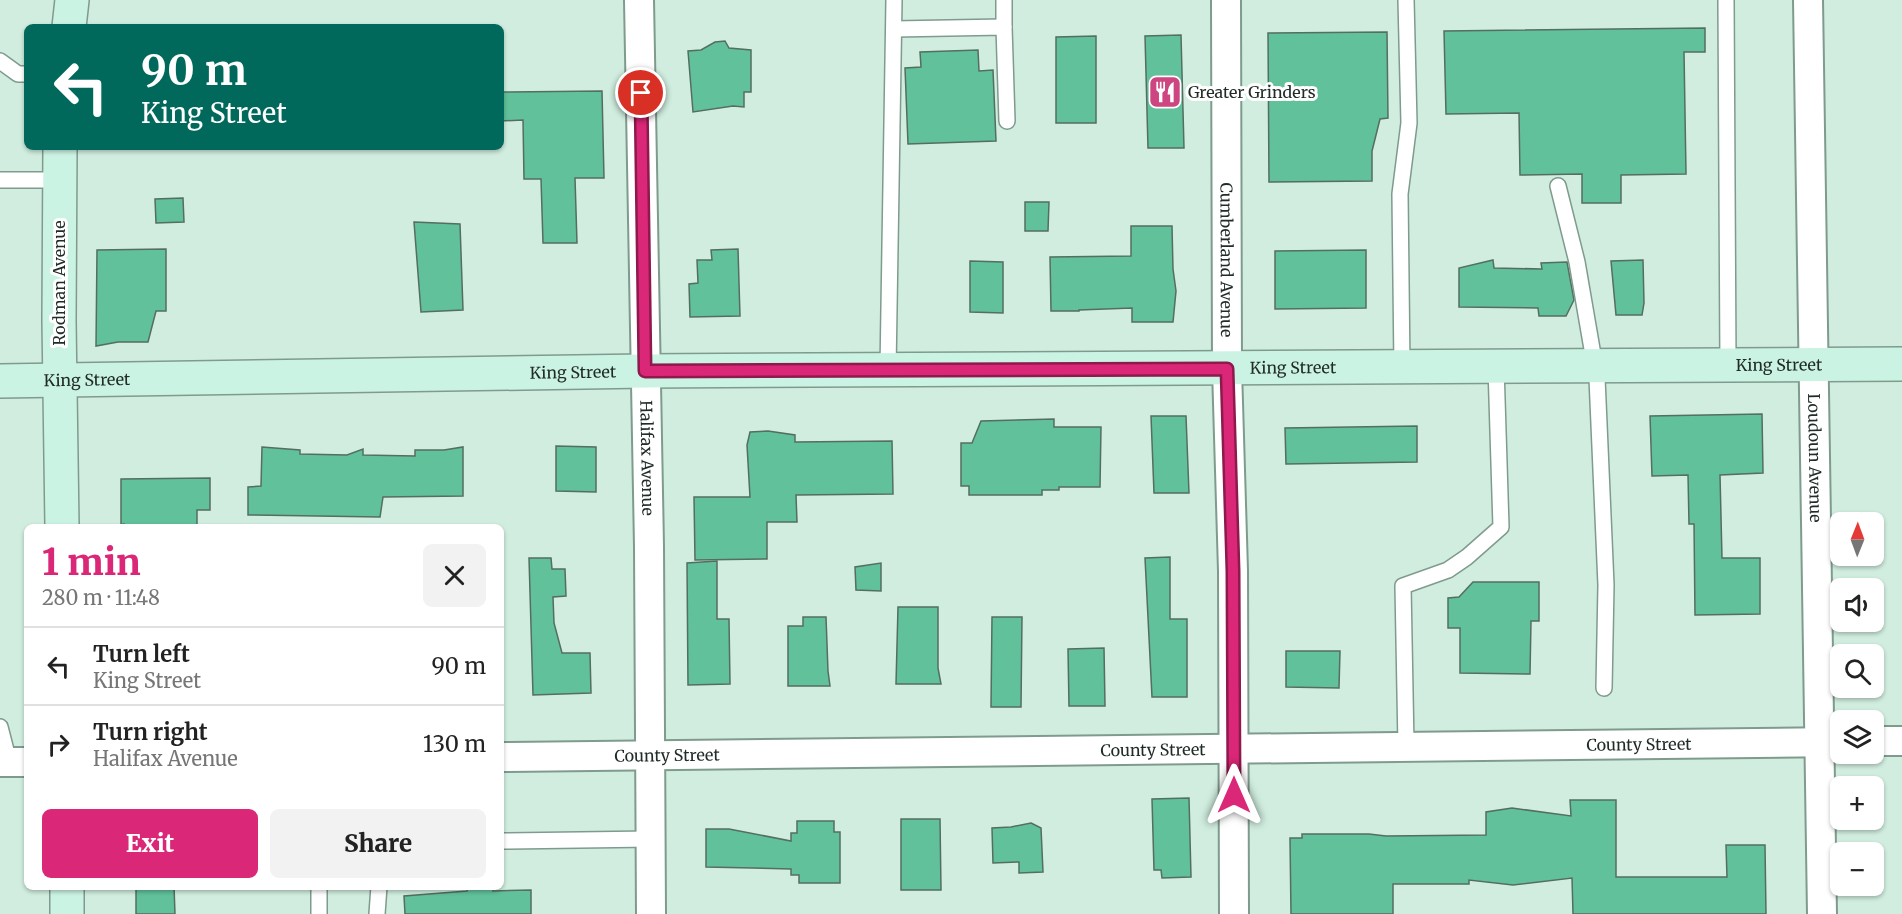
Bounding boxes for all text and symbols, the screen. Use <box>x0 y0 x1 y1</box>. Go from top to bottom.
text: 90 m <box>141 44 247 96</box>
icon: left <box>42 48 120 126</box>
pin <box>615 67 666 118</box>
restaurant icon: Greater Grinders <box>1147 74 1183 110</box>
icon: arrive <box>624 76 657 109</box>
place label: Greater Grinders <box>1188 82 1316 102</box>
text: King Street <box>141 96 287 130</box>
street label: Cumberland Avenue <box>1216 183 1237 337</box>
street label: Rodman Avenue <box>49 220 69 346</box>
street label: King Street <box>1736 354 1823 375</box>
street label: King Street <box>1250 357 1337 378</box>
street label: King Street <box>530 361 617 383</box>
street label: King Street <box>44 369 131 390</box>
street label: Loudoun Avenue <box>1804 393 1826 523</box>
street label: Halifax Avenue <box>636 400 658 516</box>
north arrow <box>1830 512 1884 566</box>
map controls <box>1830 512 1884 896</box>
text: 1 min <box>42 540 141 585</box>
button: close <box>423 544 486 607</box>
button: sound <box>1830 578 1884 632</box>
text: 280 m · 11:48 <box>42 585 160 610</box>
text: Turn left <box>93 640 190 668</box>
button: search <box>1830 644 1884 698</box>
icon: left <box>42 650 75 683</box>
text: 90 m <box>431 652 486 680</box>
text: King Street <box>93 668 201 693</box>
button: layers <box>1830 710 1884 764</box>
text: Turn right <box>93 718 207 746</box>
icon: right <box>42 728 75 761</box>
text: 130 m <box>423 730 486 758</box>
street label: County Street <box>1586 734 1692 755</box>
street label: County Street <box>1100 739 1206 760</box>
street label: County Street <box>614 745 720 766</box>
text: Halifax Avenue <box>93 746 238 771</box>
position arrow <box>1202 763 1266 827</box>
button: + <box>1830 776 1884 830</box>
button: Exit <box>42 809 258 878</box>
button: Share <box>270 809 486 878</box>
button: − <box>1830 842 1884 896</box>

